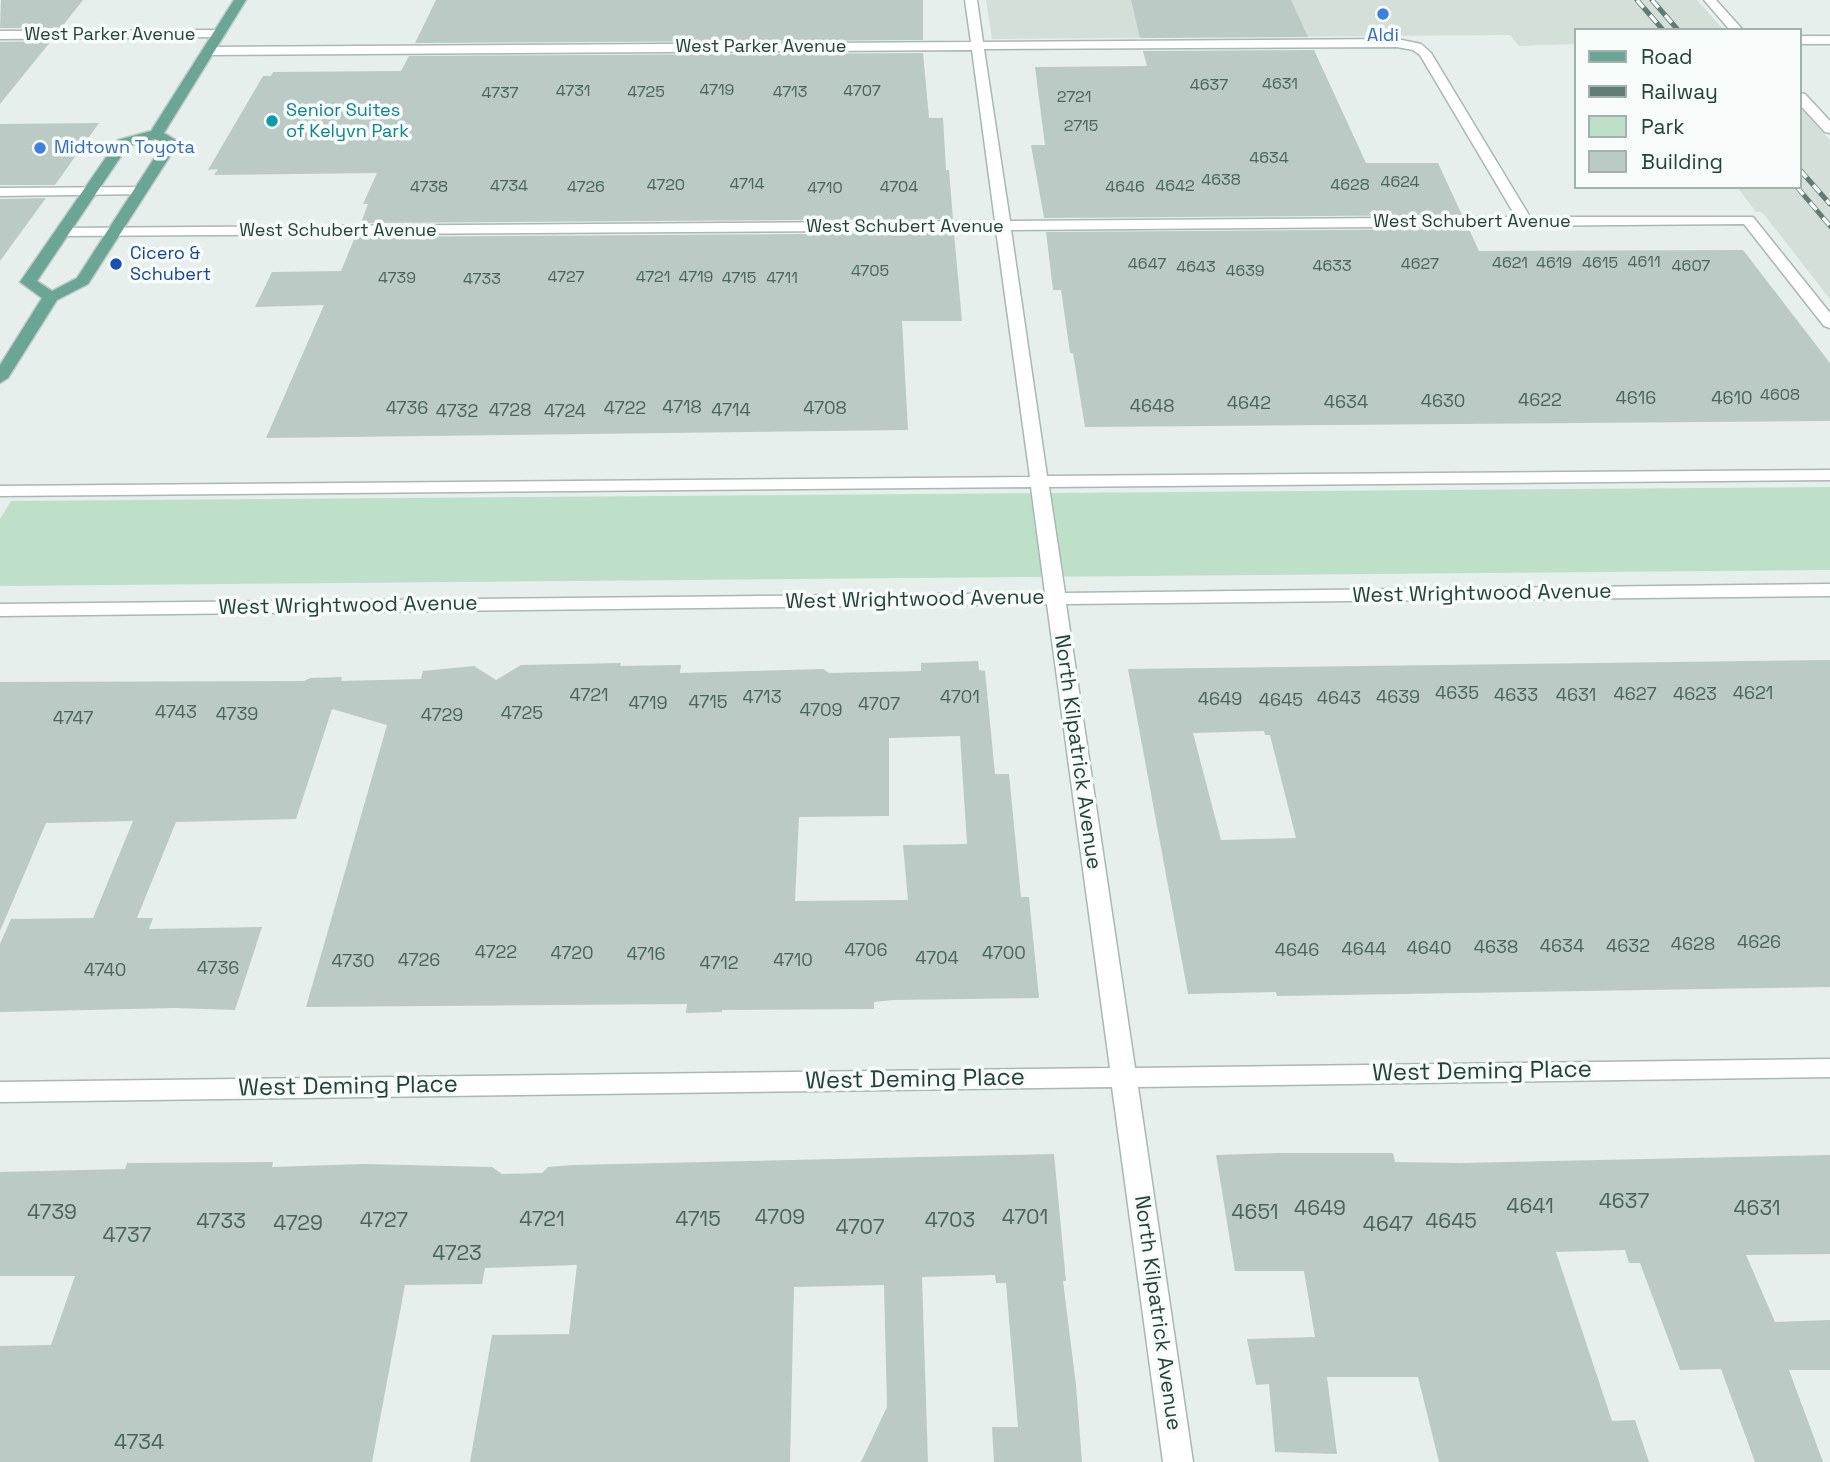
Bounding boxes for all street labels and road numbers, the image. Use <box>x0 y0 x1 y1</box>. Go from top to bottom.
street label: West Parker Avenue <box>25 24 195 46</box>
street label: West Parker Avenue <box>676 36 846 58</box>
street label: West Schubert Avenue <box>1373 211 1571 233</box>
street label: West Schubert Avenue <box>806 216 1004 238</box>
street label: West Schubert Avenue <box>239 220 437 242</box>
street label: West Wrightwood Avenue <box>1352 579 1612 609</box>
street label: West Wrightwood Avenue <box>785 585 1045 615</box>
street label: West Wrightwood Avenue <box>218 591 478 621</box>
street label: North Kilpatrick Avenue <box>1048 633 1106 871</box>
street label: West Deming Place <box>1372 1056 1592 1088</box>
street label: West Deming Place <box>805 1064 1025 1096</box>
street label: West Deming Place <box>238 1071 458 1103</box>
street label: North Kilpatrick Avenue <box>1128 1194 1186 1432</box>

